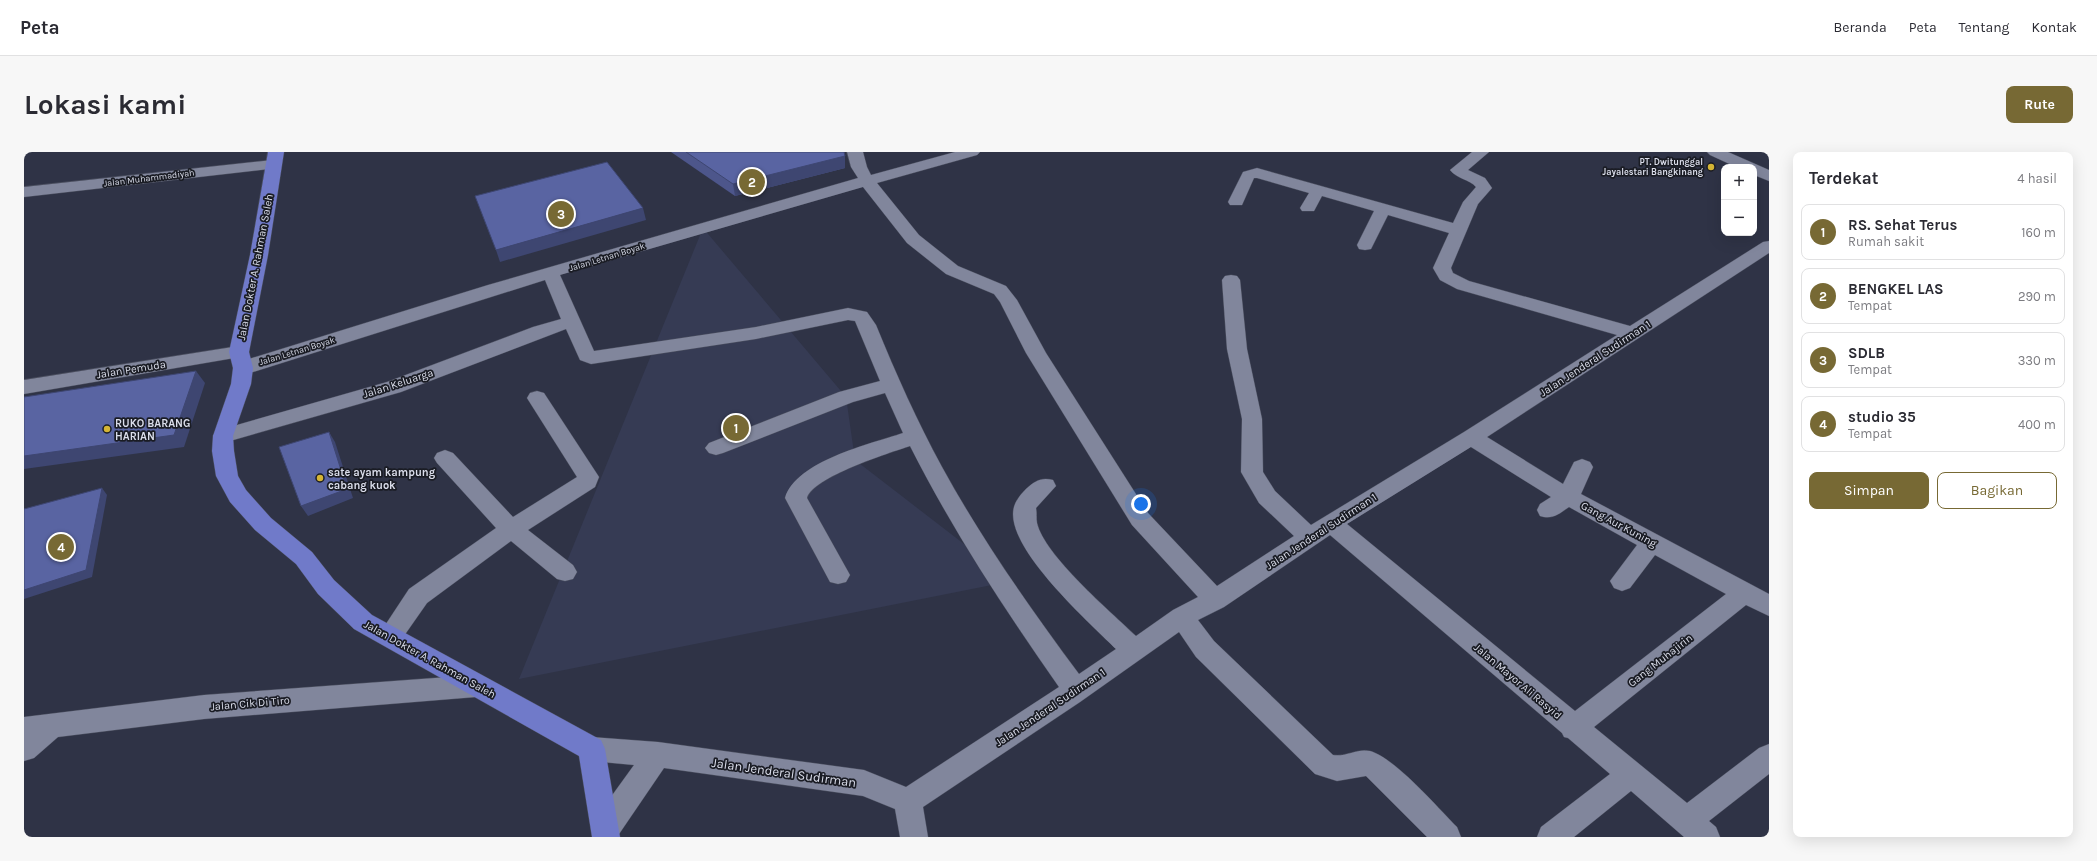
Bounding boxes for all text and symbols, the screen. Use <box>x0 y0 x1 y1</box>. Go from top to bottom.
text: Peta <box>20 17 60 39</box>
text: Beranda <box>1834 19 1887 36</box>
text: Peta <box>1909 19 1937 36</box>
text: Tentang <box>1959 19 2010 36</box>
text: Kontak <box>2032 19 2077 36</box>
button: Rute <box>2006 86 2073 123</box>
text: Lokasi kami <box>24 88 186 121</box>
place label: PT. Dwitunggal Jayalestari Bangkinang <box>1602 157 1704 177</box>
marker: PT. Dwitunggal Jayalestari Bangkinang <box>1706 162 1716 172</box>
map controls <box>1721 164 1757 236</box>
button: + <box>1721 164 1757 200</box>
street label: Jalan Muhammadiyah <box>103 167 195 189</box>
pin: 2 <box>739 167 765 197</box>
text: Terdekat <box>1809 168 1878 188</box>
text: 4 hasil <box>2017 171 2057 186</box>
street label: Jalan Dokter A. Rahman Saleh <box>235 193 276 341</box>
pin: 3 <box>548 199 574 229</box>
button: − <box>1721 200 1757 236</box>
text: RS. Sehat Terus <box>1848 216 1957 234</box>
text: 1 <box>1821 225 1825 240</box>
text: 160 m <box>2021 225 2056 240</box>
text: Rumah sakit <box>1848 234 1924 249</box>
street label: Jalan Letnan Boyak <box>568 241 646 273</box>
text: BENGKEL LAS <box>1848 280 1944 298</box>
text: 2 <box>1819 289 1827 304</box>
text: 290 m <box>2018 289 2056 304</box>
text: Tempat <box>1848 298 1892 313</box>
street label: Jalan Jenderal Sudirman 1 <box>1537 318 1653 399</box>
street label: Jalan Letnan Boyak <box>258 335 336 367</box>
text: SDLB <box>1848 344 1885 362</box>
text: 3 <box>1819 353 1827 368</box>
text: 330 m <box>2018 353 2056 368</box>
street label: Jalan Pemuda <box>95 358 167 381</box>
text: Tempat <box>1848 362 1892 377</box>
street label: Jalan Keluarga <box>361 366 435 401</box>
text: studio 35 <box>1848 408 1916 426</box>
pin: 1 <box>723 413 749 443</box>
place label: RUKO BARANG HARIAN <box>115 417 190 443</box>
text: 4 <box>1819 417 1827 432</box>
text: 400 m <box>2018 417 2056 432</box>
marker: RUKO BARANG HARIAN <box>102 424 112 434</box>
text: Tempat <box>1848 426 1892 441</box>
place label: sate ayam kampung cabang kuok <box>328 466 436 492</box>
button: Simpan <box>1809 472 1929 509</box>
button: Bagikan <box>1937 472 2057 509</box>
marker: sate ayam kampung cabang kuok <box>315 473 325 483</box>
street label: Jalan Jenderal Sudirman 1 <box>1263 491 1379 572</box>
your location <box>1131 494 1151 514</box>
street label: Gang Aur Kuning <box>1579 499 1660 550</box>
pin: 4 <box>48 532 74 562</box>
street label: Jalan Dokter A. Rahman Saleh <box>362 618 498 701</box>
street label: Gang Muhajirin <box>1626 631 1695 689</box>
street label: Jalan Mayor Ali Rasyid <box>1471 641 1564 722</box>
street label: Jalan Jenderal Sudirman 1 <box>993 666 1108 749</box>
street label: Jalan Cik Di Tiro <box>210 694 290 713</box>
street label: Jalan Jenderal Sudirman <box>711 755 857 790</box>

